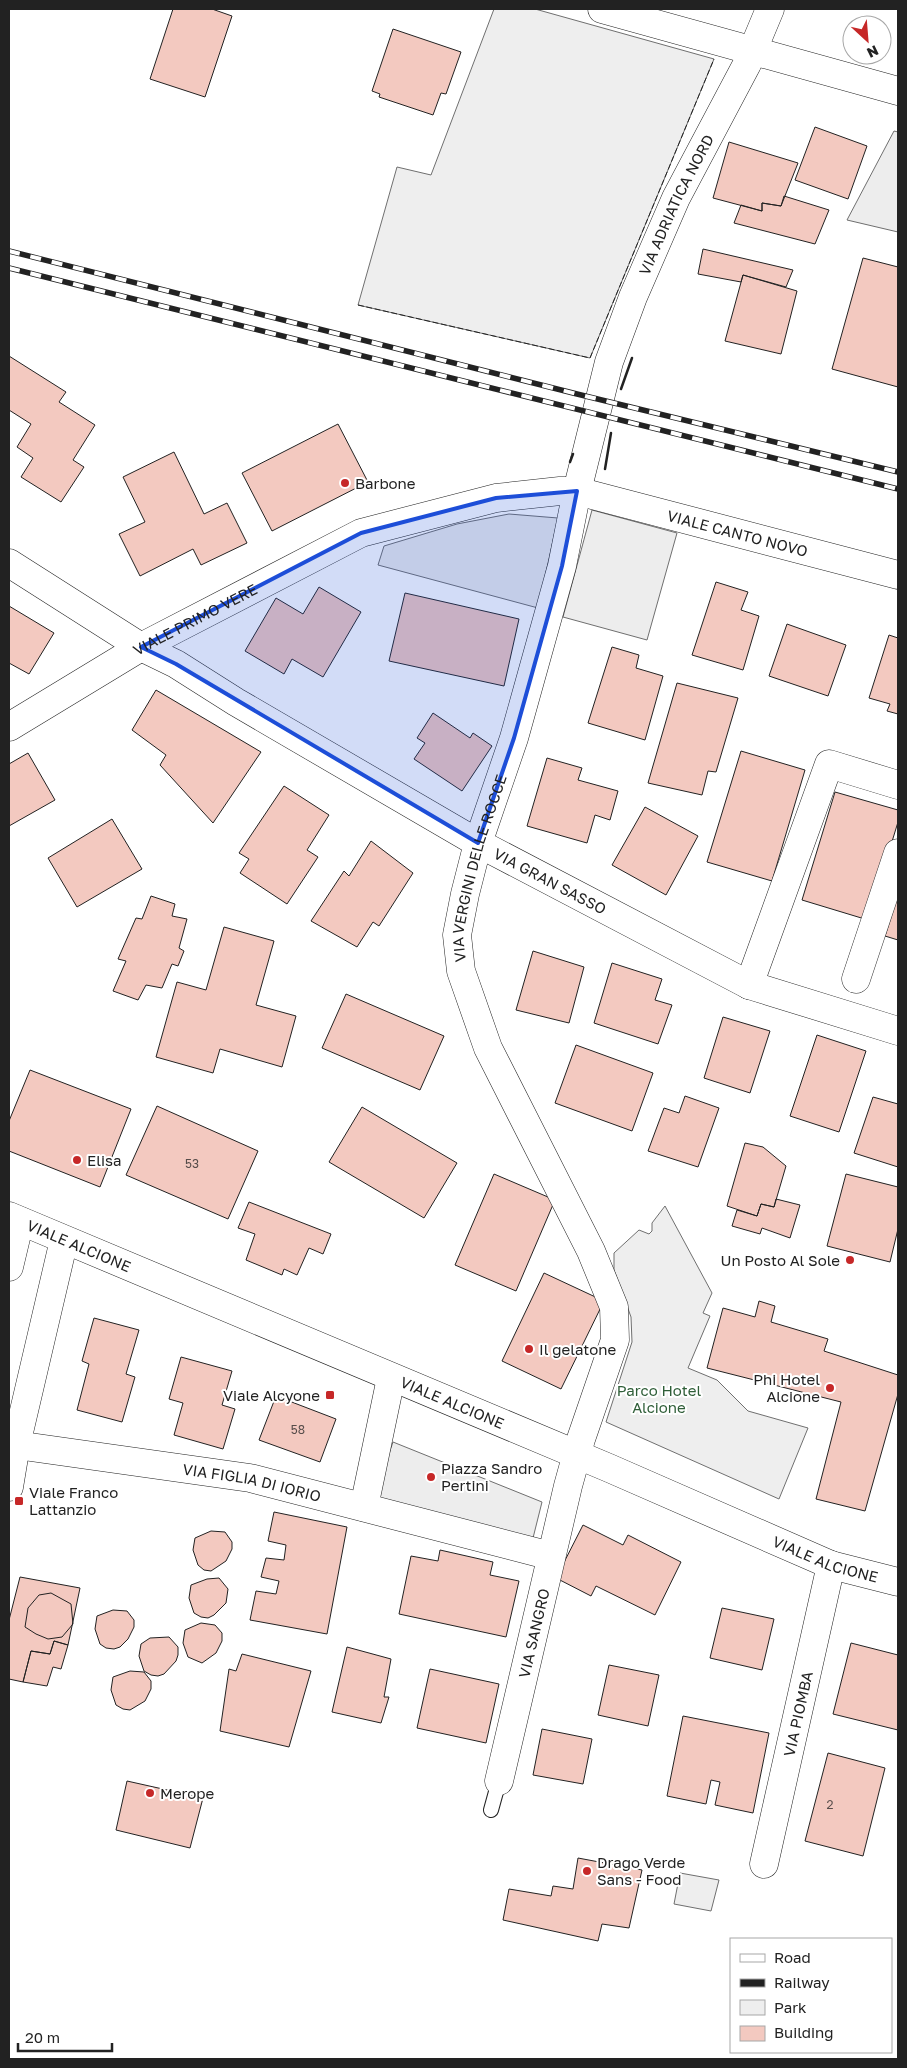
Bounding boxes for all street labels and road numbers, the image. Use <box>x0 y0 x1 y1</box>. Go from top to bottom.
street label: VIA ADRIATICA NORD <box>635 131 717 278</box>
street label: VIALE CANTO NOVO <box>665 506 810 560</box>
street label: VIALE PRIMO VERE <box>129 579 260 659</box>
street label: VIA VERGINI DELLE ROCCE <box>448 772 510 963</box>
street label: VIA GRAN SASSO <box>491 844 609 918</box>
street label: VIALE ALCIONE <box>24 1216 134 1275</box>
street label: VIALE ALCIONE <box>398 1372 507 1432</box>
street label: VIA FIGLIA DI IORIO <box>182 1460 323 1505</box>
street label: VIALE ALCIONE <box>770 1532 880 1586</box>
street label: VIA SANGRO <box>514 1586 553 1680</box>
street label: VIA PIOMBA <box>779 1669 816 1758</box>

